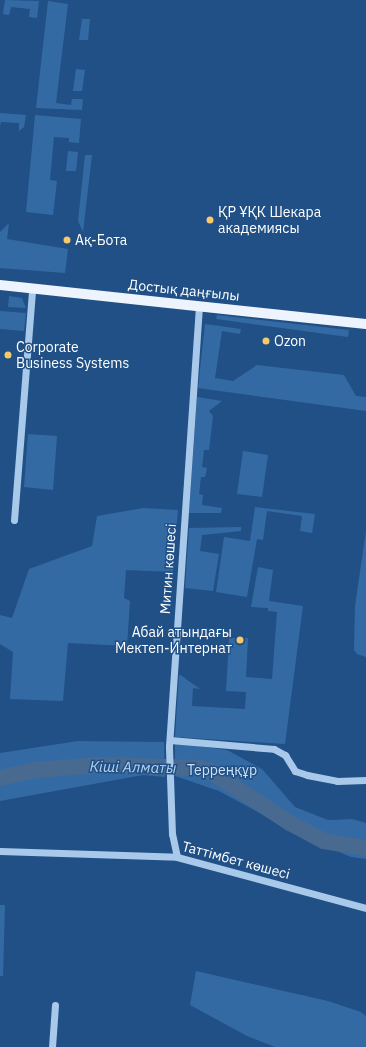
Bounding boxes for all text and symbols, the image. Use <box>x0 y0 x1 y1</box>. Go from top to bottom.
place label: ҚР ҰҚК Шекара академиясы <box>218 204 321 236</box>
marker: ҚР ҰҚК Шекара академиясы <box>205 215 215 225</box>
place label: Ақ-Бота <box>75 232 127 248</box>
marker: Ақ-Бота <box>62 235 72 245</box>
street label: Достық даңғылы <box>128 276 240 304</box>
place label: Ozon <box>274 333 306 349</box>
marker: Ozon <box>261 336 271 346</box>
place label: Corporate Business Systems <box>16 339 129 372</box>
marker: Corporate Business Systems <box>3 350 13 360</box>
street label: Митин көшесі <box>156 523 180 615</box>
place label: Абай атындағы Мектеп-Интернат <box>115 624 232 656</box>
marker: Абай атындағы Мектеп-Интернат <box>235 635 245 645</box>
water label: Кіші Алматы <box>89 757 177 777</box>
park label: Терреңқұр <box>187 762 257 778</box>
street label: Таттімбет көшесі <box>180 838 292 882</box>

